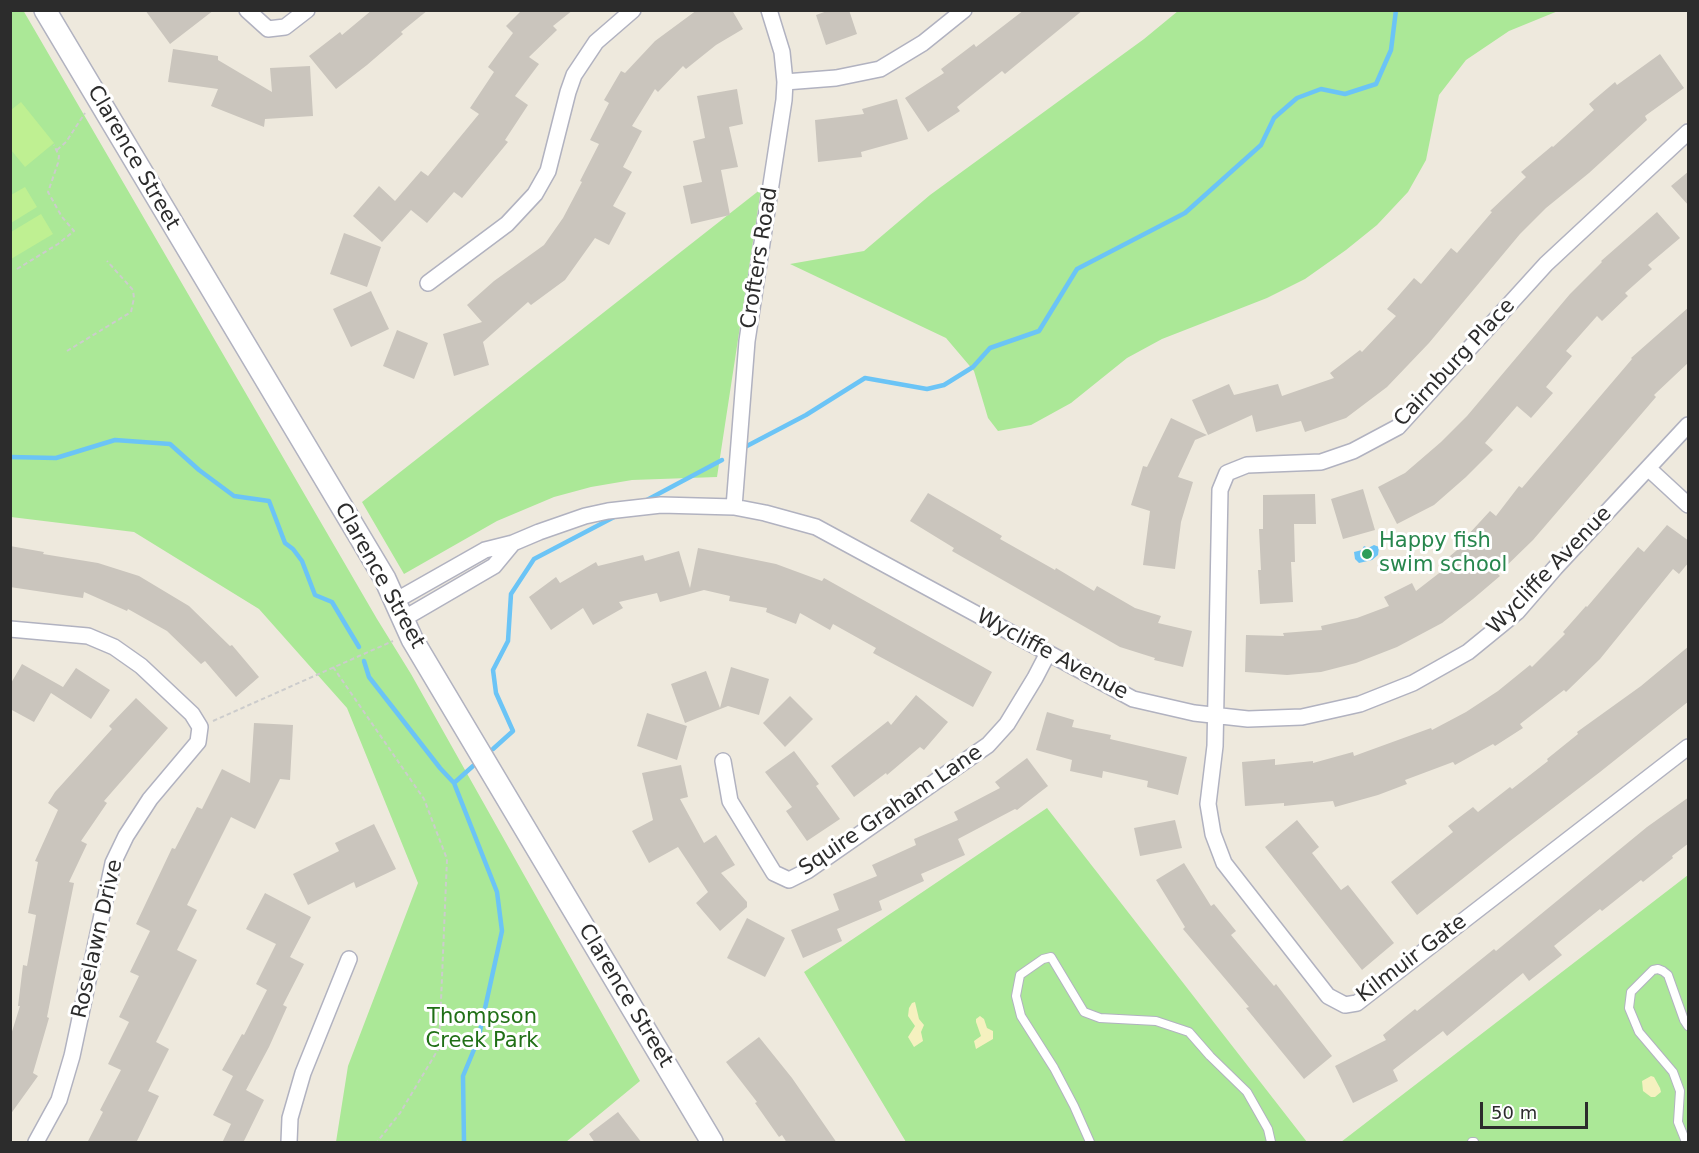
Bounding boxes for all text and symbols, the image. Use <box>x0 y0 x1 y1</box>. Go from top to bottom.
street label: Clarence Street <box>81 81 185 235</box>
street label: Crofters Road <box>736 186 784 330</box>
street label: Cairnburg Place <box>1389 294 1521 432</box>
street label: Clarence Street <box>329 499 429 653</box>
street label: Wycliffe Avenue <box>1483 502 1617 640</box>
place label: Happy fish swim school <box>1379 529 1507 579</box>
marker: Happy fish swim school <box>1360 547 1374 561</box>
street label: Wycliffe Avenue <box>972 604 1132 706</box>
street label: Squire Graham Lane <box>795 740 987 882</box>
street label: Roselawn Drive <box>67 857 129 1021</box>
street label: Kilmuir Gate <box>1352 910 1472 1008</box>
street label: Clarence Street <box>572 920 678 1072</box>
park label: Thompson Creek Park <box>426 1005 538 1055</box>
scale bar <box>1483 1090 1591 1128</box>
text: 50 m <box>1491 1102 1537 1123</box>

